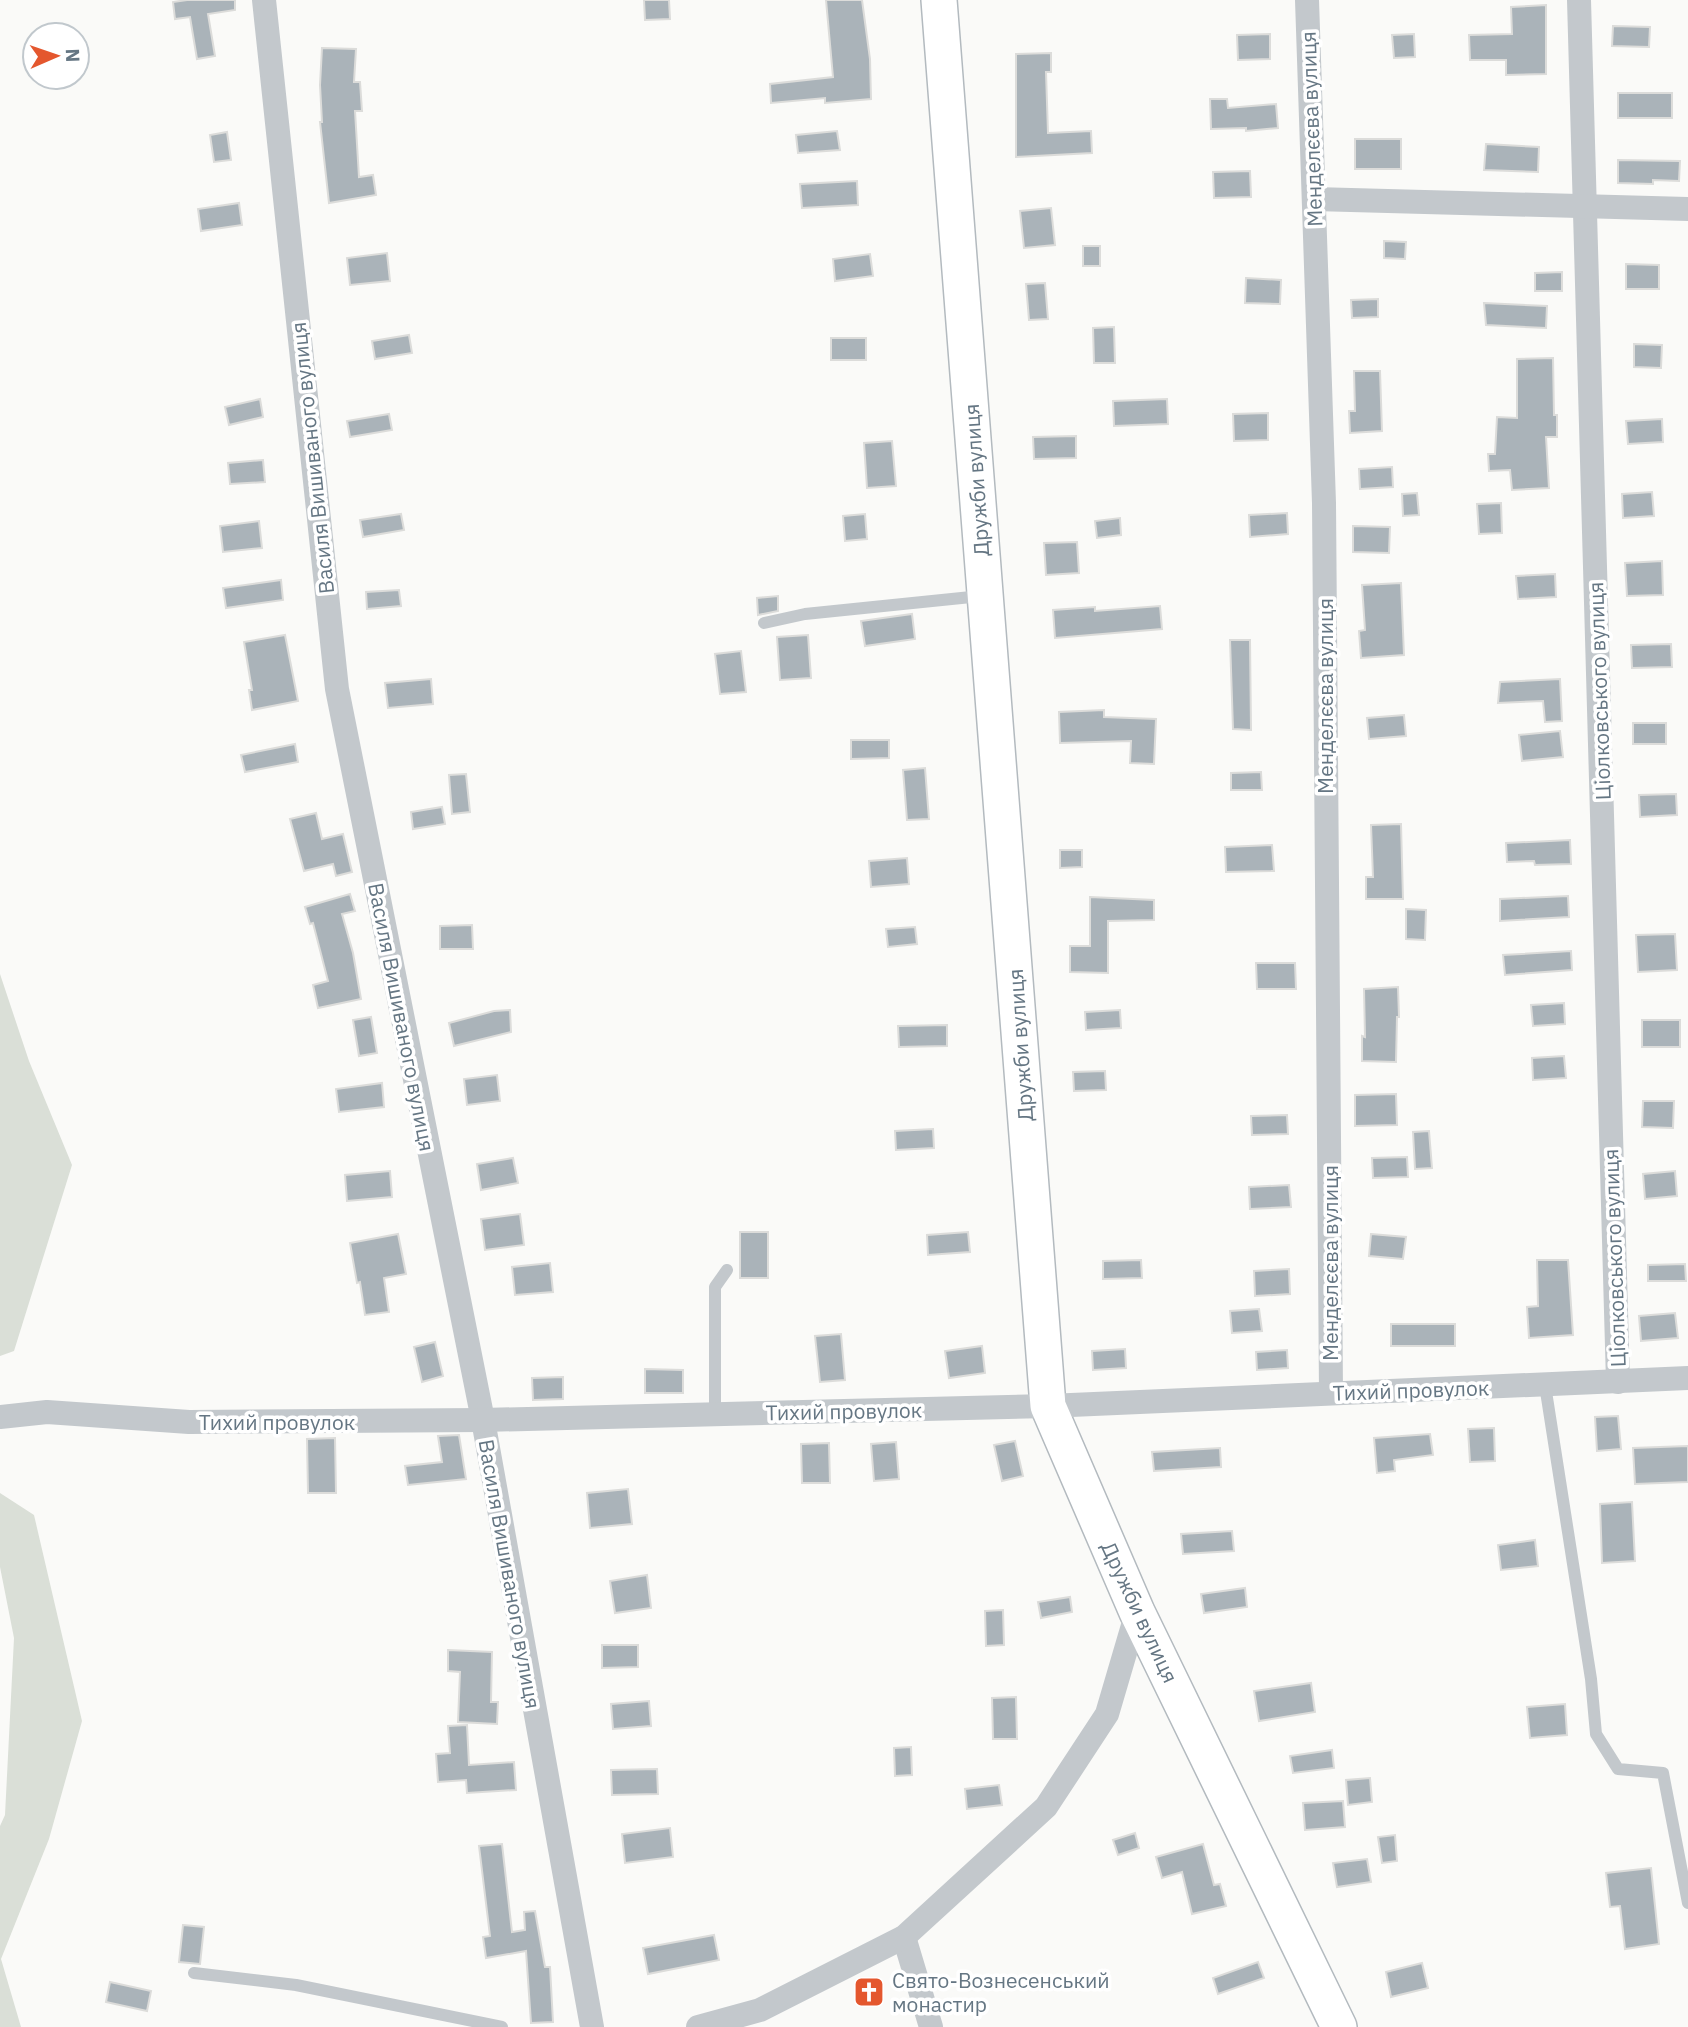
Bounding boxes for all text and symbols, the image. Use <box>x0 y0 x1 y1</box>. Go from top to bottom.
north arrow <box>21 21 91 91</box>
street label: Менделєєва вулиця <box>1294 31 1328 227</box>
text: N <box>61 48 85 63</box>
street label: Василя Вишиваного вулиця <box>284 321 340 595</box>
street label: Дружби вулиця <box>957 403 995 557</box>
street label: Ціолковського вулиця <box>1581 581 1617 801</box>
street label: Менделєєва вулиця <box>1311 598 1339 794</box>
street label: Василя Вишиваного вулиця <box>362 880 442 1154</box>
street label: Дружби вулиця <box>1001 968 1039 1122</box>
street label: Ціолковського вулиця <box>1596 1148 1632 1368</box>
street label: Менделєєва вулиця <box>1316 1165 1344 1361</box>
street label: Тихий провулок <box>1332 1373 1490 1407</box>
street label: Тихий провулок <box>765 1396 923 1426</box>
street label: Тихий провулок <box>199 1408 355 1436</box>
street label: Василя Вишиваного вулиця <box>472 1437 548 1711</box>
street label: Дружби вулиця <box>1095 1537 1185 1687</box>
place label: Cвято-Вознесенський монастир <box>892 1966 1110 2018</box>
church icon: Cвято-Вознесенський монастир <box>852 1975 886 2009</box>

